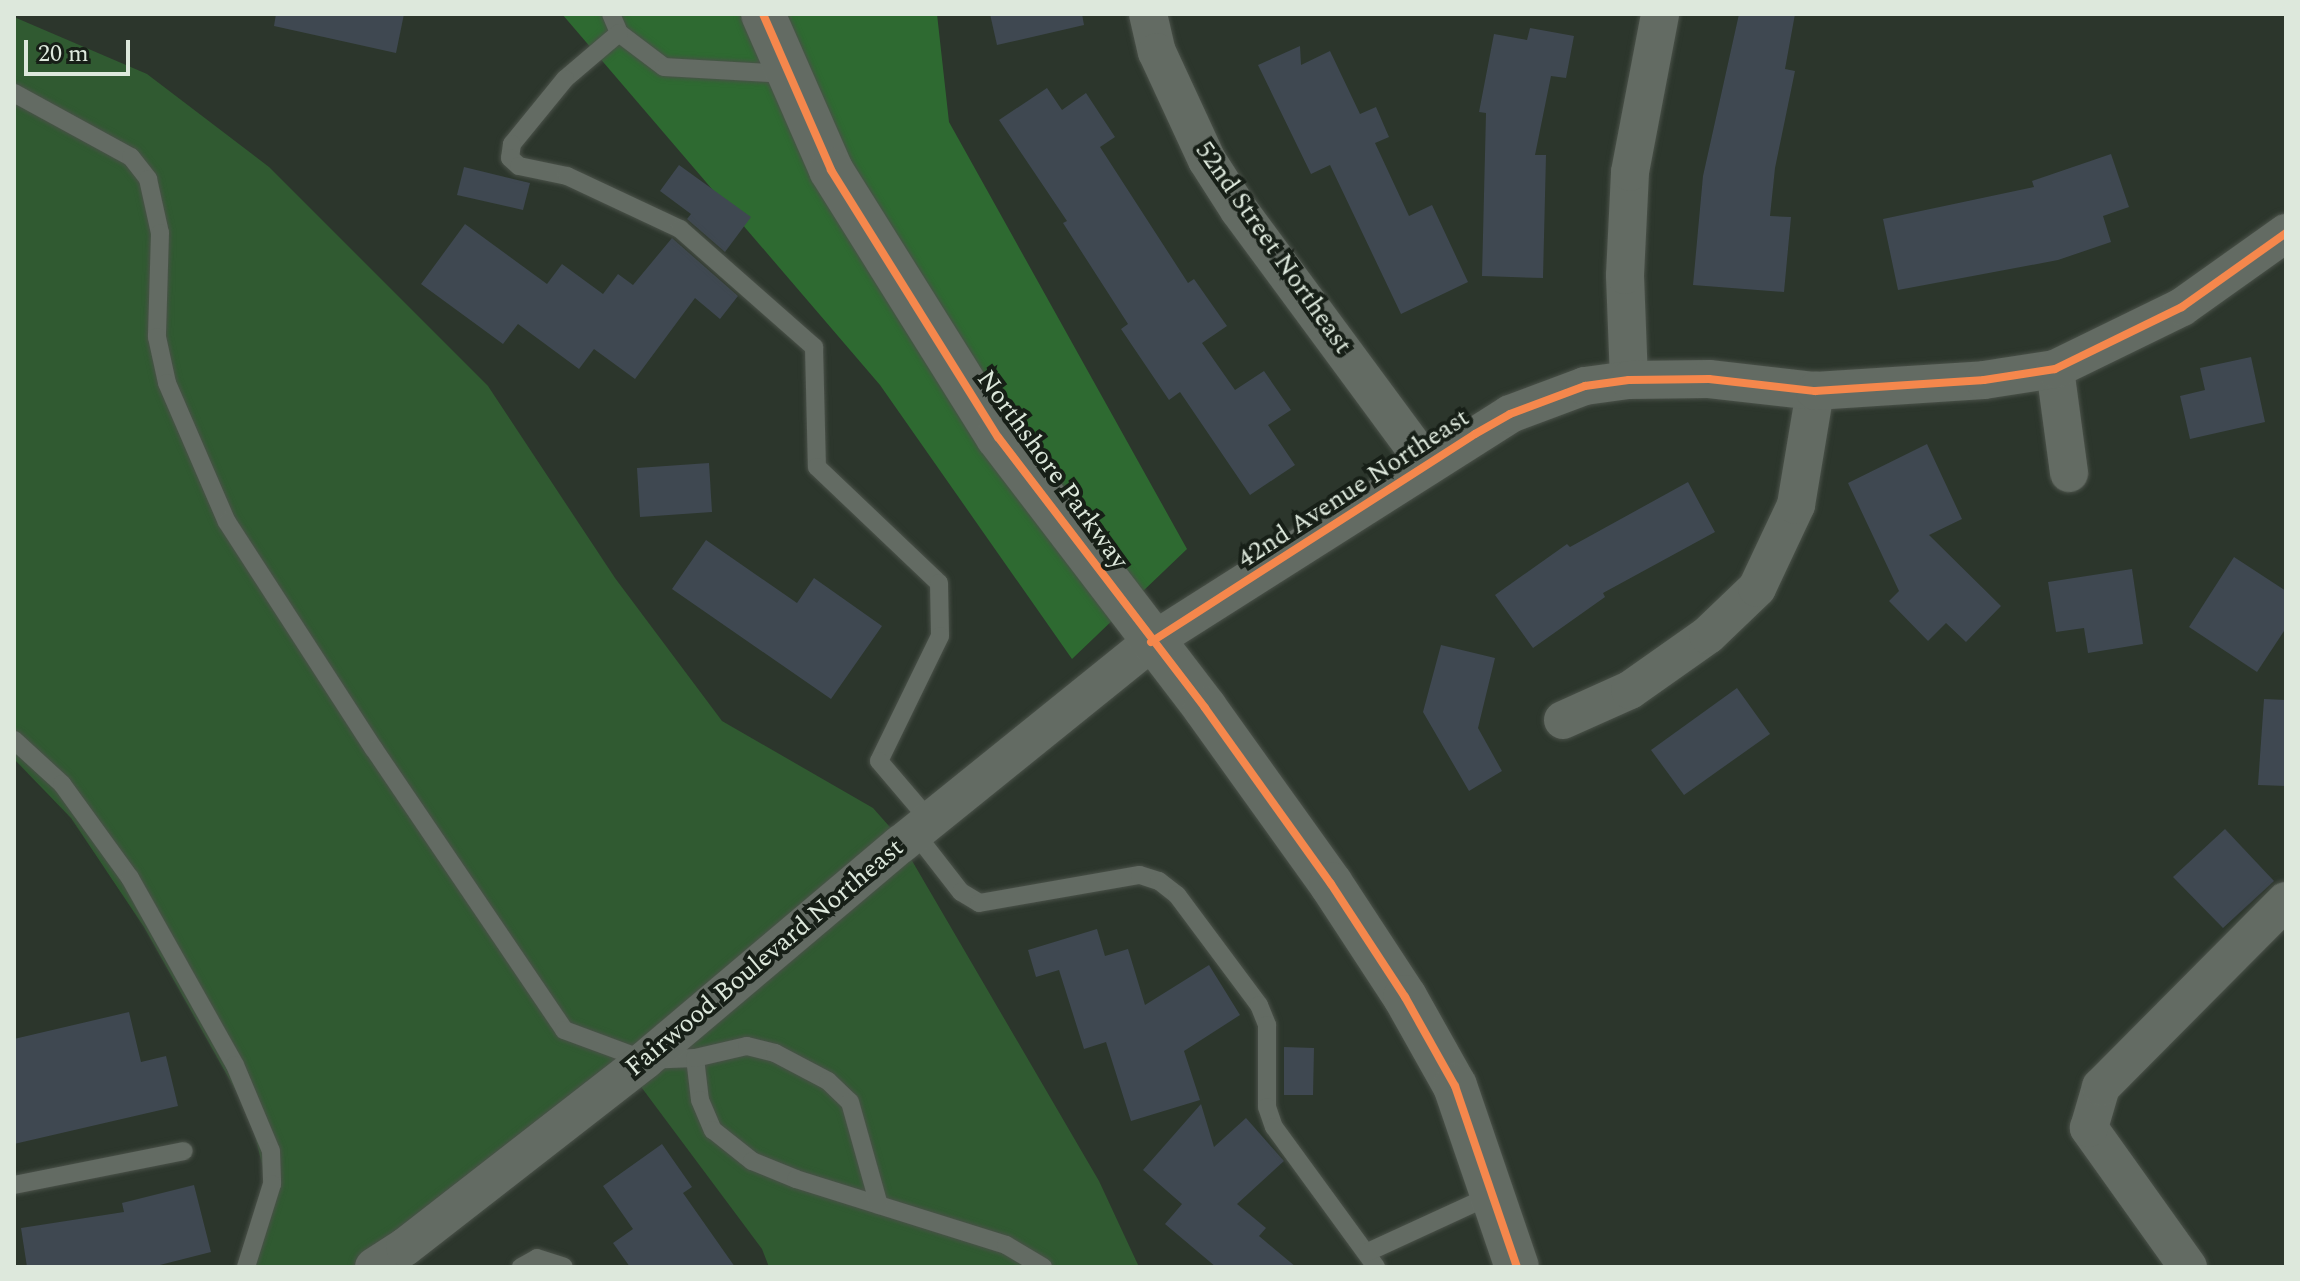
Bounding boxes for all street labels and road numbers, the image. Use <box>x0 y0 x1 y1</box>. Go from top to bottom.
street label: 52nd Street Northeast <box>1188 136 1358 360</box>
street label: Northshore Parkway <box>970 365 1134 575</box>
street label: 42nd Avenue Northeast <box>1232 403 1476 575</box>
street label: Fairwood Boulevard Northeast <box>620 832 910 1084</box>

